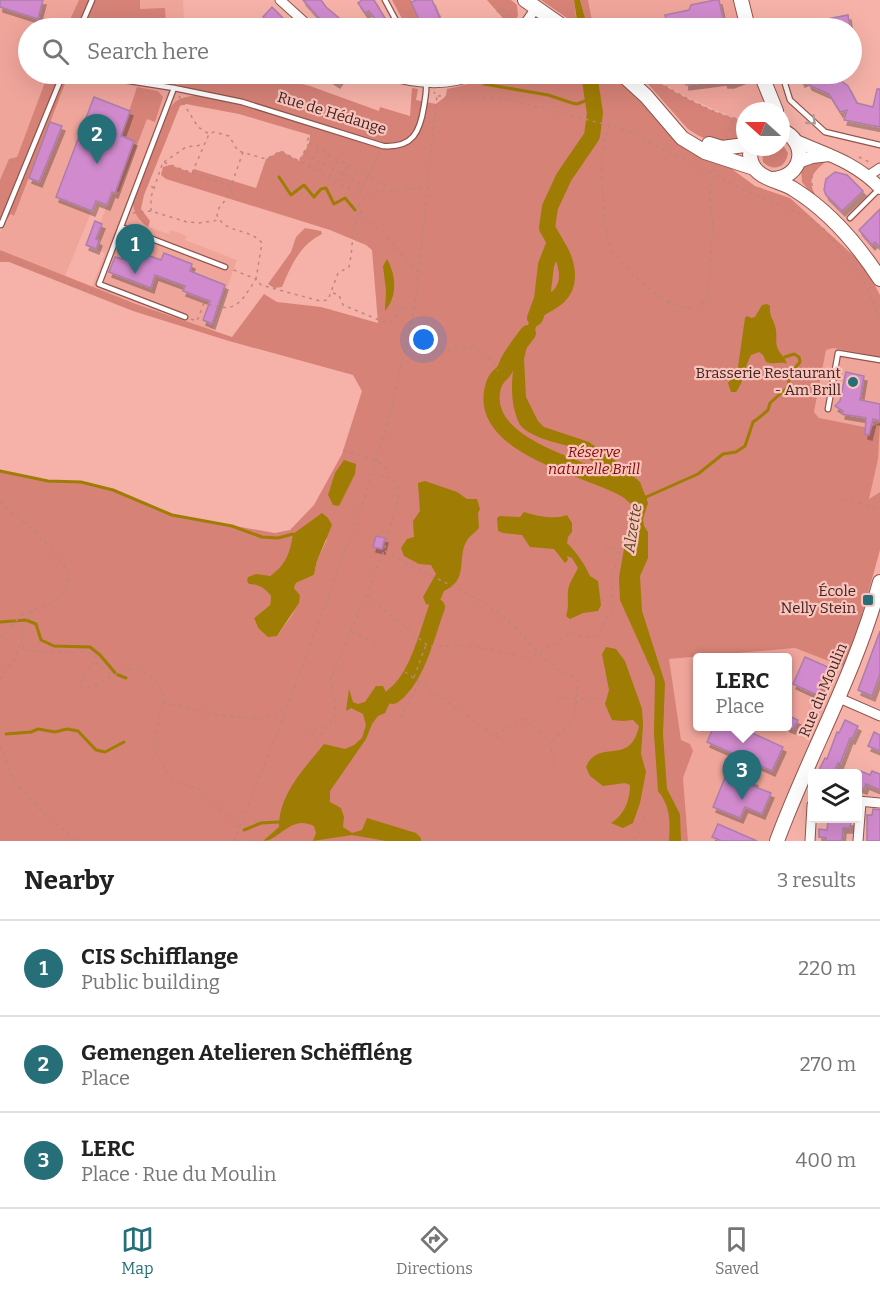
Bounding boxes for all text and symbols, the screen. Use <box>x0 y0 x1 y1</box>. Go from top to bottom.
search box <box>18 18 862 84</box>
icon: search <box>39 35 72 68</box>
text: Search here <box>87 38 209 65</box>
street label: Rue de Hédange <box>275 88 389 138</box>
north arrow <box>736 102 790 156</box>
pin: 2 <box>78 114 116 164</box>
one-way arrow <box>806 114 816 125</box>
pin: 1 <box>116 224 154 274</box>
your location <box>409 325 438 354</box>
place label: Brasserie Restaurant - Am Brill <box>696 364 842 399</box>
marker: Brasserie Restaurant - Am Brill <box>846 375 860 389</box>
park label: Réserve naturelle Brill <box>548 443 640 478</box>
water label: Alzette <box>619 502 646 555</box>
place label: École Nelly Stein <box>781 582 856 617</box>
marker: École Nelly Stein <box>861 593 875 607</box>
street label: Rue du Moulin <box>795 640 851 740</box>
popup <box>693 653 792 731</box>
text: LERC <box>716 667 769 694</box>
text: Place <box>716 694 764 718</box>
pin: 3 <box>722 750 762 800</box>
map controls <box>808 769 862 823</box>
button: layers <box>808 769 862 823</box>
text: Nearby <box>24 865 114 896</box>
text: 3 results <box>777 868 856 892</box>
text: CIS Schifflange <box>81 943 238 970</box>
text: 1 <box>39 956 48 980</box>
text: 220 m <box>798 956 856 980</box>
text: Public building <box>81 970 220 994</box>
text: Gemengen Atelieren Schëffléng <box>81 1039 412 1066</box>
text: 2 <box>38 1052 49 1076</box>
text: 270 m <box>800 1052 856 1076</box>
text: Place <box>81 1066 130 1090</box>
text: LERC <box>81 1135 135 1162</box>
text: 3 <box>38 1148 49 1172</box>
text: 400 m <box>796 1148 856 1172</box>
text: Place · Rue du Moulin <box>81 1162 276 1186</box>
tab: Map <box>121 1223 154 1278</box>
tab: Directions <box>396 1223 473 1278</box>
tab: Saved <box>715 1223 759 1278</box>

